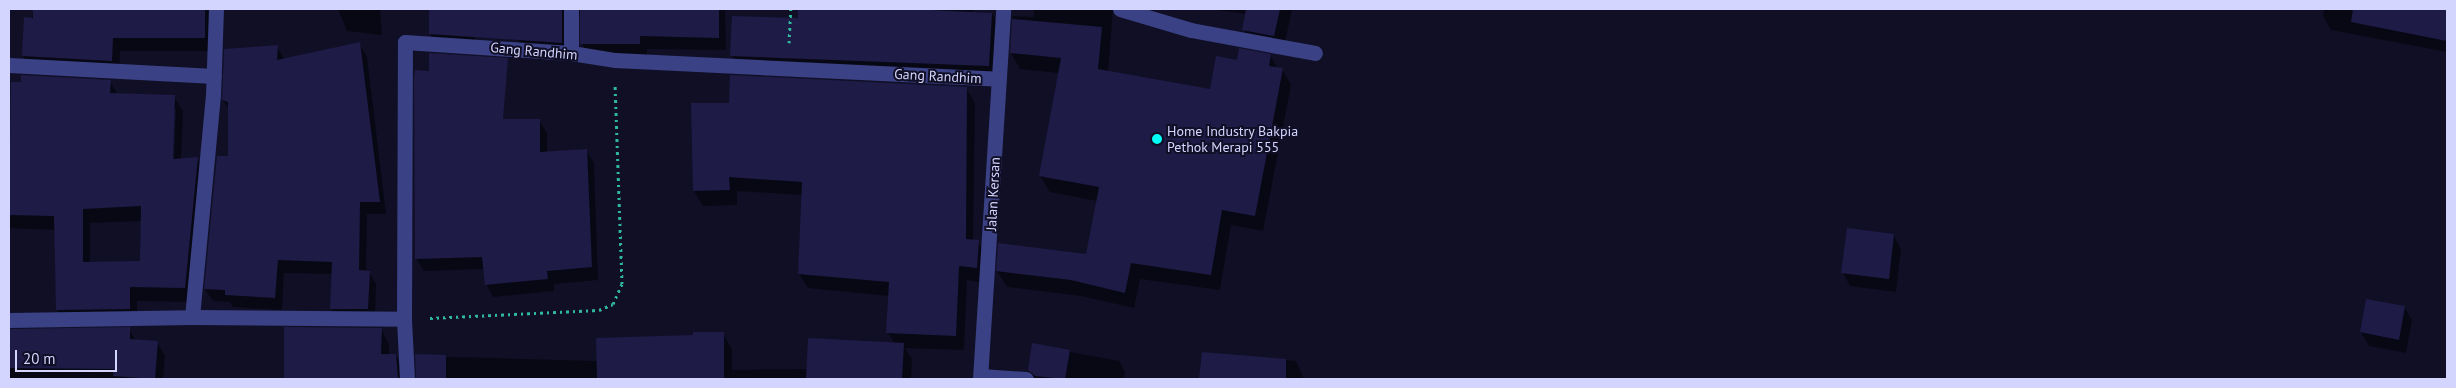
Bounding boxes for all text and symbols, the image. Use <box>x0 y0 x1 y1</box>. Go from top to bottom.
street label: Gang Randhim <box>490 39 578 63</box>
street label: Gang Randhim <box>894 65 982 87</box>
place label: Home Industry Bakpia Pethok Merapi 555 <box>1167 123 1299 156</box>
marker: Home Industry Bakpia Pethok Merapi 555 <box>1151 133 1163 145</box>
street label: Jalan Kersan <box>983 157 1003 231</box>
scale bar <box>18 340 120 372</box>
text: 20 m <box>23 349 56 368</box>

